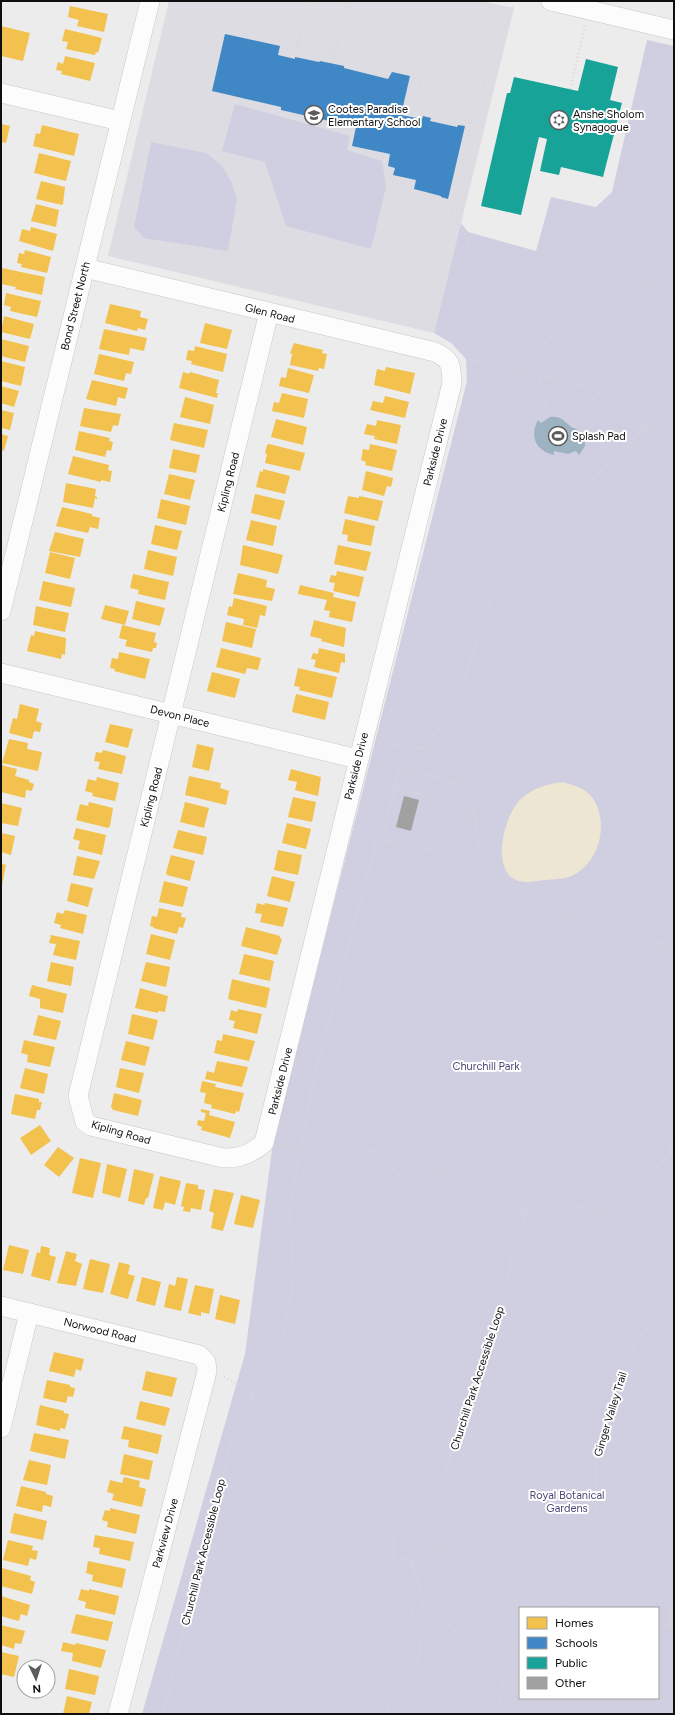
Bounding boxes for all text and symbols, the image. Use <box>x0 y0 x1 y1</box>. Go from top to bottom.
place label: Cootes Paradise Elementary School <box>328 103 420 129</box>
school or university icon: Cootes Paradise Elementary School <box>303 104 325 126</box>
place label: Anshe Sholom Synagogue <box>573 108 644 134</box>
synagogue icon: Anshe Sholom Synagogue <box>548 109 570 131</box>
street label: Bond Street North <box>58 260 93 352</box>
street label: Glen Road <box>244 301 296 326</box>
street label: Parkside Drive <box>421 417 450 487</box>
sports icon: Splash Pad <box>547 425 569 447</box>
place label: Splash Pad <box>572 430 626 443</box>
street label: Kipling Road <box>215 451 242 513</box>
street label: Devon Place <box>149 703 211 730</box>
street label: Parkside Drive <box>342 731 371 801</box>
street label: Kipling Road <box>138 766 165 828</box>
street label: Parkside Drive <box>266 1046 295 1116</box>
park label: Churchill Park <box>452 1060 520 1073</box>
street label: Kipling Road <box>90 1118 152 1147</box>
street label: Churchill Park Accessible Loop <box>448 1304 507 1452</box>
street label: Norwood Road <box>62 1315 138 1346</box>
street label: Ginger Valley Trail <box>591 1370 630 1458</box>
street label: Churchill Park Accessible Loop <box>179 1477 228 1627</box>
park label: Royal Botanical Gardens <box>529 1489 605 1515</box>
street label: Parkview Drive <box>150 1497 181 1570</box>
legend <box>519 1607 659 1699</box>
text: Homes <box>555 1616 594 1630</box>
text: Schools <box>555 1636 598 1650</box>
text: Public <box>555 1656 588 1670</box>
north arrow <box>16 1659 56 1699</box>
text: Other <box>555 1676 586 1690</box>
text: N <box>32 1682 41 1695</box>

